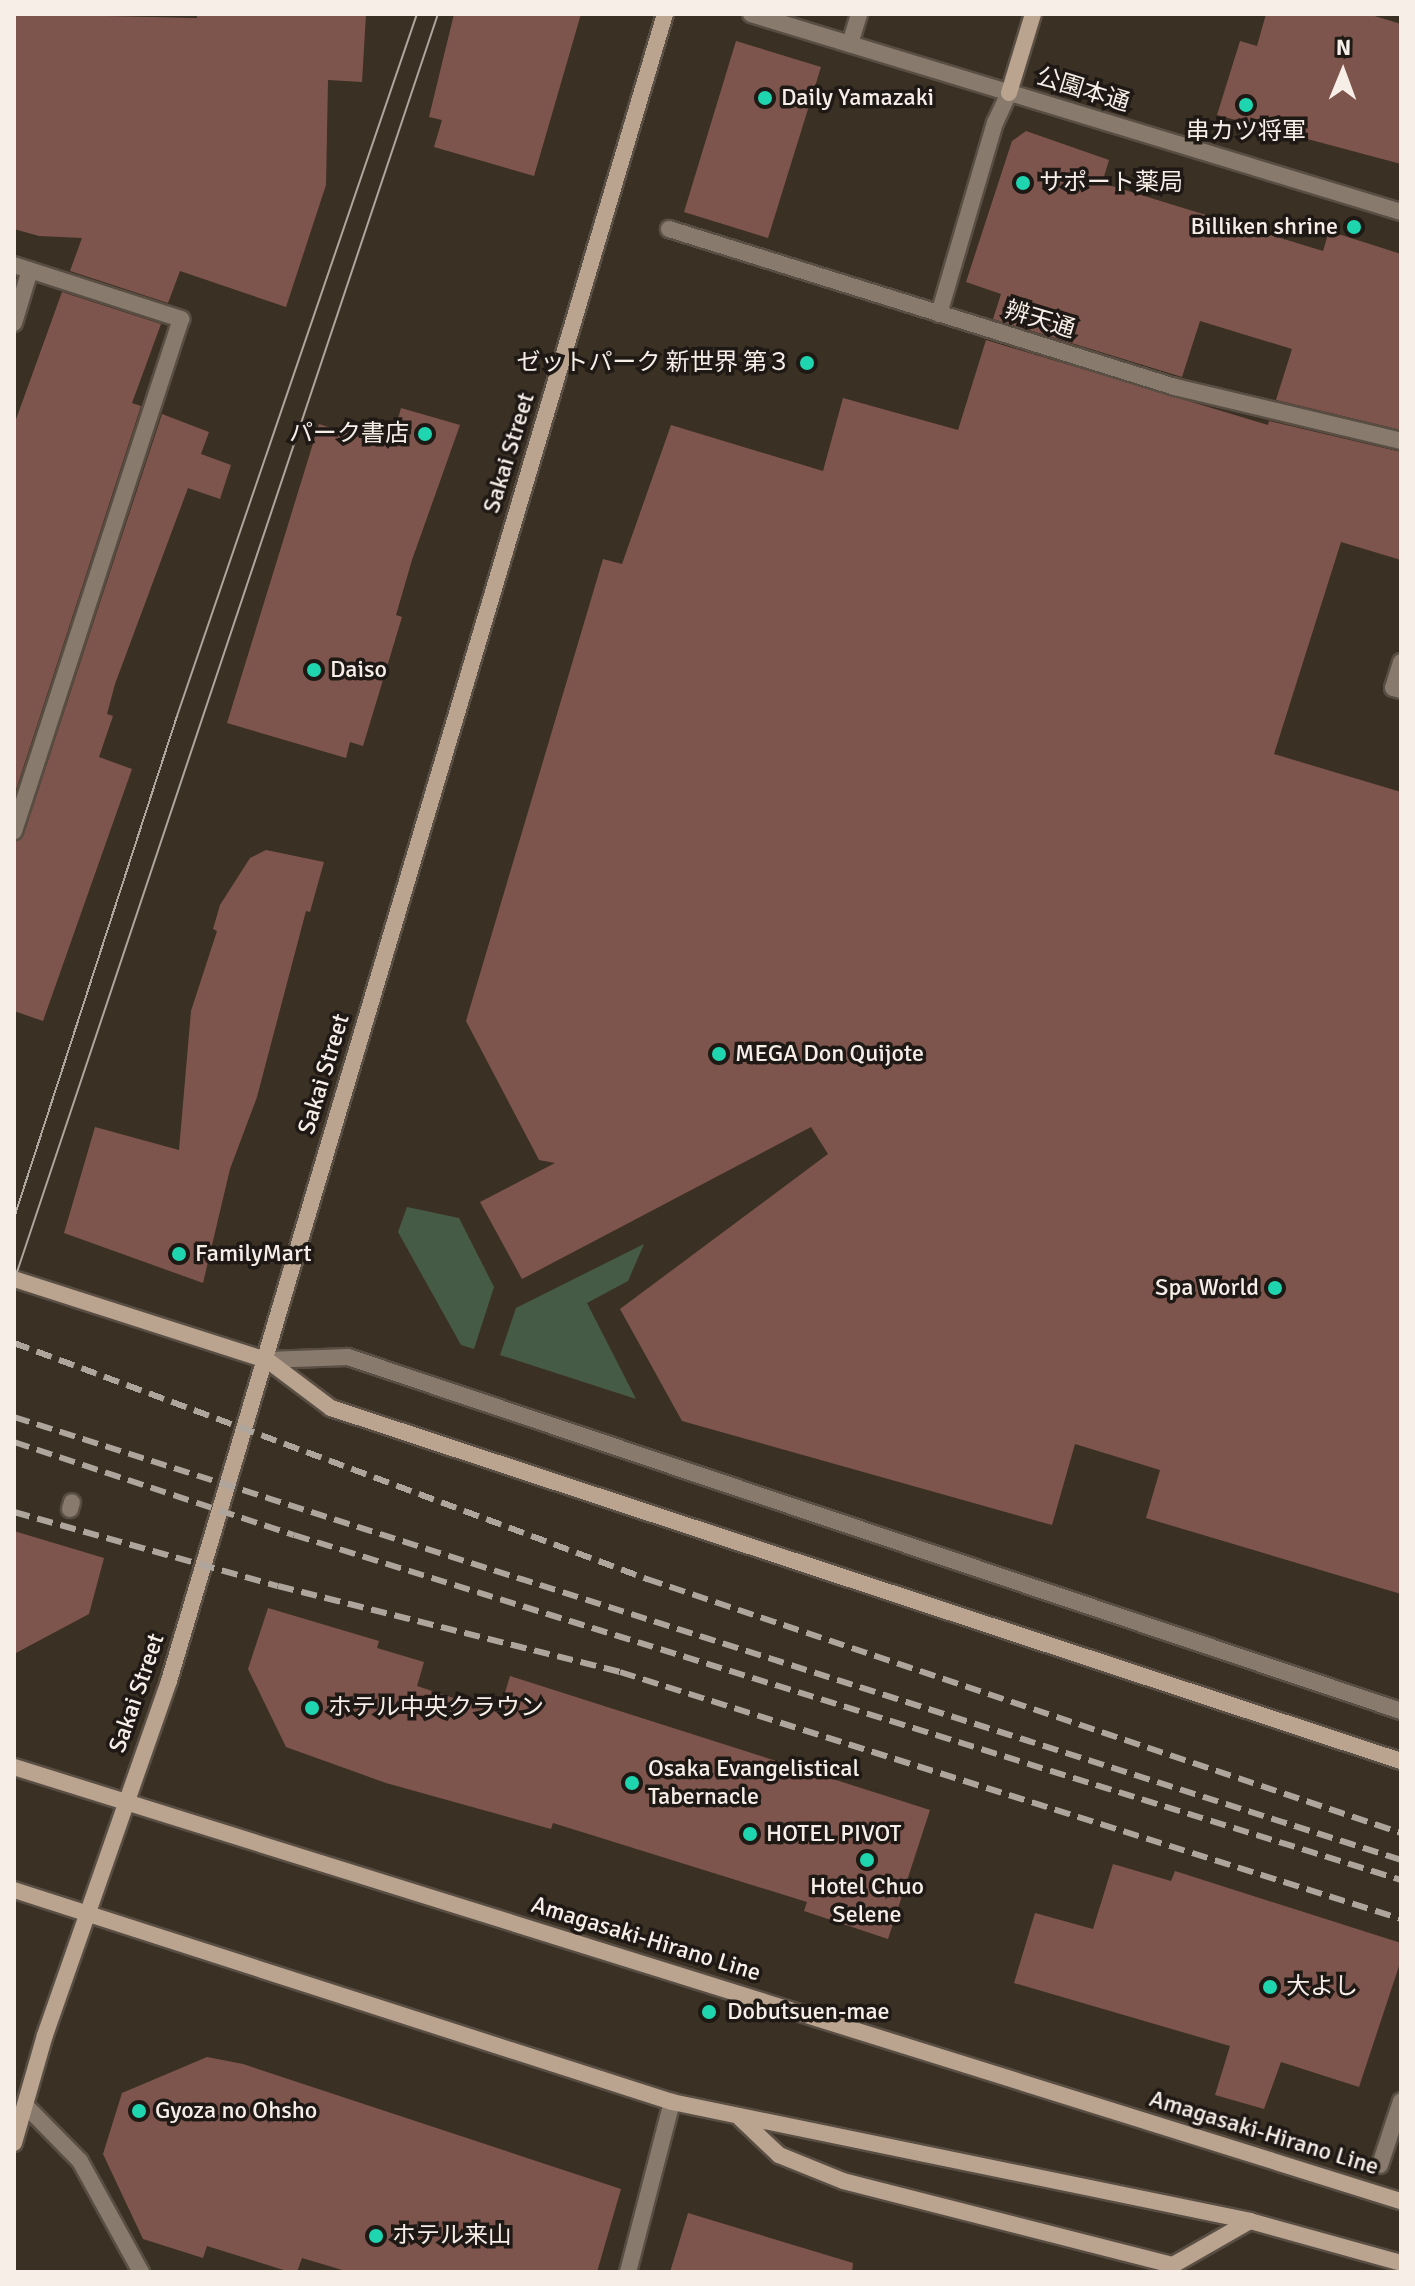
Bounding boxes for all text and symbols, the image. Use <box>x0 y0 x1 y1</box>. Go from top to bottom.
north arrow <box>1303 32 1383 112</box>
text: N <box>1336 34 1351 61</box>
street label: 公園本通 <box>1033 62 1133 118</box>
place label: Daily Yamazaki <box>781 84 934 112</box>
marker: Daily Yamazaki <box>756 89 774 107</box>
marker: 串カツ将軍 <box>1237 96 1255 114</box>
place label: 串カツ将軍 <box>1186 118 1306 146</box>
place label: サポート薬局 <box>1039 169 1183 197</box>
marker: サポート薬局 <box>1014 174 1032 192</box>
place label: Billiken shrine <box>1190 213 1338 241</box>
marker: Billiken shrine <box>1345 218 1363 236</box>
street label: 辨天通 <box>1001 296 1079 344</box>
place label: ゼットパーク 新世界 第３ <box>516 349 791 377</box>
marker: ゼットパーク 新世界 第３ <box>798 354 816 372</box>
street label: Sakai Street <box>477 389 541 517</box>
place label: パーク書店 <box>289 420 409 448</box>
marker: パーク書店 <box>416 425 434 443</box>
place label: Daiso <box>330 656 387 684</box>
marker: Daiso <box>305 661 323 679</box>
street label: Sakai Street <box>292 1010 356 1138</box>
place label: MEGA Don Quijote <box>735 1040 924 1068</box>
marker: MEGA Don Quijote <box>710 1045 728 1063</box>
place label: FamilyMart <box>195 1240 312 1268</box>
marker: FamilyMart <box>170 1245 188 1263</box>
place label: Spa World <box>1155 1274 1259 1302</box>
marker: Spa World <box>1266 1279 1284 1297</box>
street label: Sakai Street <box>103 1630 171 1756</box>
place label: ホテル中央クラウン <box>328 1694 544 1722</box>
marker: ホテル中央クラウン <box>303 1699 321 1717</box>
place label: Osaka Evangelistical Tabernacle <box>648 1755 860 1811</box>
marker: Osaka Evangelistical Tabernacle <box>623 1774 641 1792</box>
place label: HOTEL PIVOT <box>766 1820 901 1848</box>
marker: HOTEL PIVOT <box>741 1825 759 1843</box>
marker: Hotel Chuo Selene <box>858 1851 876 1869</box>
place label: Hotel Chuo Selene <box>810 1873 924 1929</box>
street label: Amagasaki-Hirano Line <box>528 1890 764 1988</box>
place label: 大よし <box>1286 1973 1358 2001</box>
marker: 大よし <box>1261 1978 1279 1996</box>
place label: Dobutsuen-mae <box>727 1998 890 2026</box>
marker: Dobutsuen-mae <box>698 2001 720 2023</box>
street label: Amagasaki-Hirano Line <box>1146 2084 1382 2182</box>
place label: Gyoza no Ohsho <box>155 2097 317 2125</box>
marker: Gyoza no Ohsho <box>130 2102 148 2120</box>
place label: ホテル来山 <box>392 2222 512 2250</box>
marker: ホテル来山 <box>367 2227 385 2245</box>

